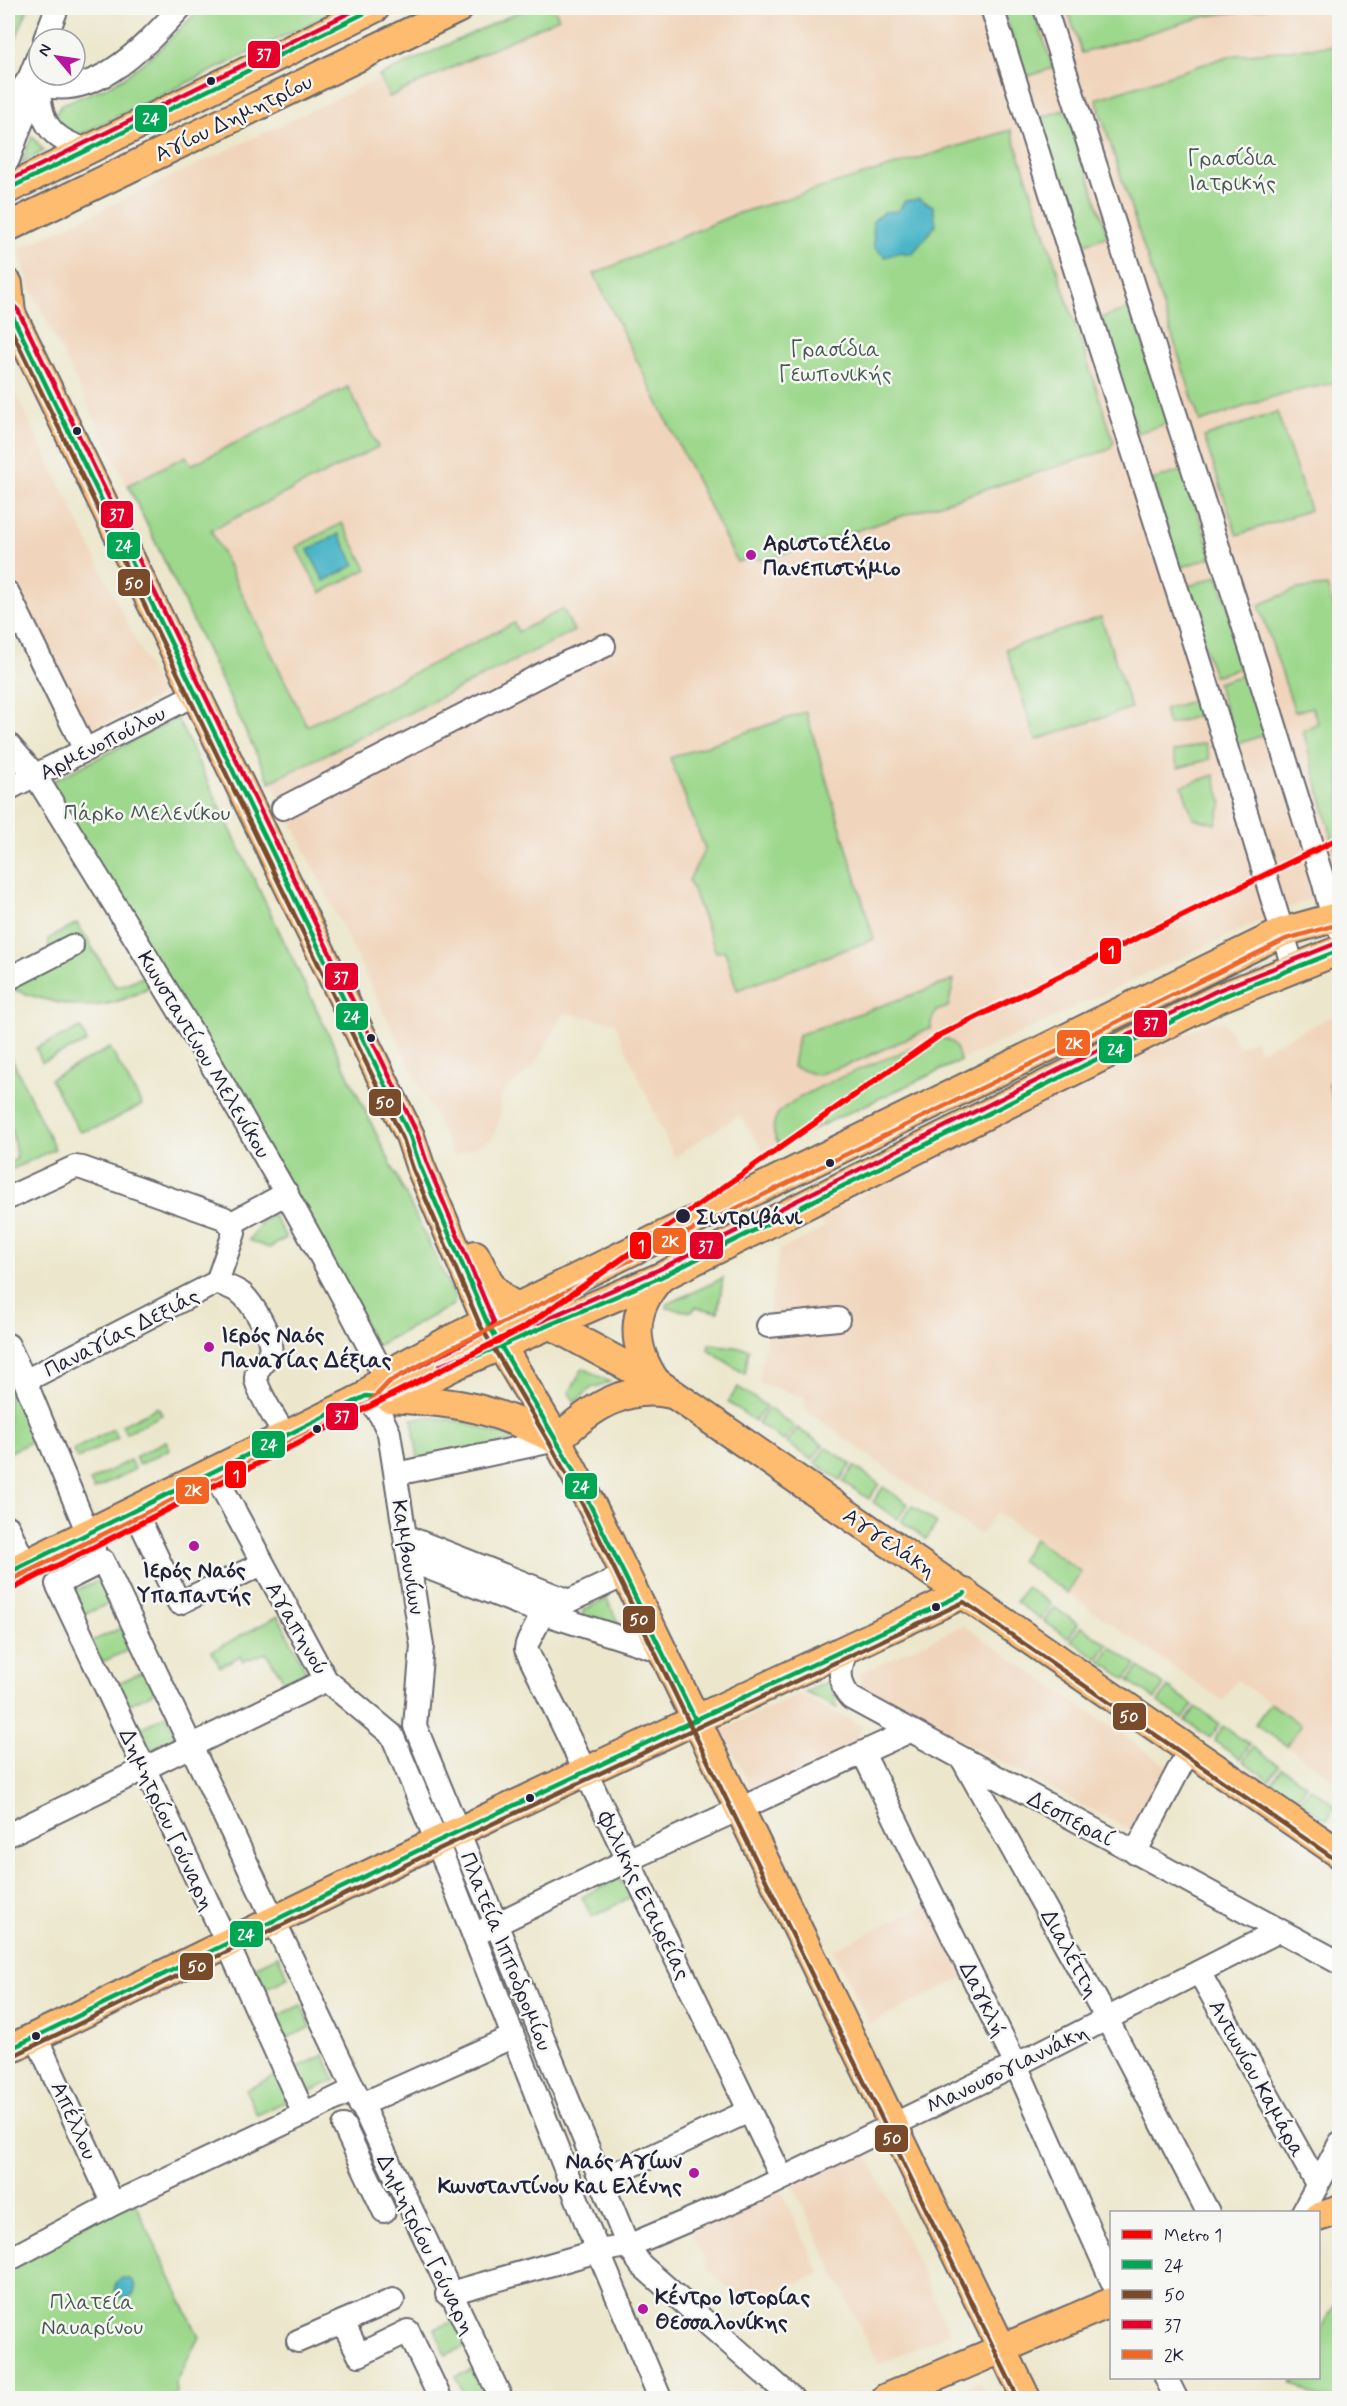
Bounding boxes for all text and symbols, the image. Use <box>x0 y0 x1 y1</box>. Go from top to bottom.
north arrow <box>27 27 87 87</box>
line badge: 37 <box>247 40 281 69</box>
text: N <box>33 41 57 60</box>
text: 37 <box>256 45 272 66</box>
street label: Αγίου Δημητρίου <box>150 68 317 169</box>
unlabelled marker <box>205 75 217 87</box>
line badge: 24 <box>134 104 168 133</box>
text: 24 <box>142 109 160 130</box>
park label: Γρασίδια Ιατρικής <box>1187 145 1277 198</box>
park label: Γρασίδια Γεωπονικής <box>778 336 892 389</box>
unlabelled marker <box>71 425 83 437</box>
line badge: 37 <box>100 500 134 529</box>
text: 37 <box>109 505 125 526</box>
place label: Αριστοτέλειο Πανεπιστήμιο <box>763 529 901 583</box>
line badge: 24 <box>106 531 141 560</box>
text: 24 <box>115 536 133 557</box>
marker: Αριστοτέλειο Πανεπιστήμιο <box>744 548 758 562</box>
line badge: 50 <box>117 568 151 597</box>
text: 50 <box>125 574 143 595</box>
street label: Αρμενοπούλου <box>35 700 171 788</box>
park label: Πάρκο Μελενίκου <box>64 800 231 828</box>
line badge: 1 <box>1099 937 1122 965</box>
text: 1 <box>1107 942 1115 963</box>
street label: Κωνσταντίνου Μελενίκου <box>130 946 276 1164</box>
line badge: 37 <box>324 962 359 991</box>
text: 37 <box>333 968 349 989</box>
line badge: 24 <box>335 1002 369 1031</box>
text: 24 <box>343 1007 361 1028</box>
line badge: 37 <box>1133 1009 1168 1038</box>
text: 37 <box>1143 1014 1159 1035</box>
line badge: 2Κ <box>1056 1029 1091 1057</box>
unlabelled marker <box>365 1032 377 1044</box>
text: 2Κ <box>1065 1034 1083 1055</box>
line badge: 24 <box>1098 1035 1133 1064</box>
text: 24 <box>1107 1040 1125 1061</box>
line badge: 50 <box>368 1088 402 1117</box>
text: 50 <box>376 1093 394 1114</box>
unlabelled marker <box>824 1157 836 1169</box>
place label: Σιντριβάνι <box>696 1204 803 1232</box>
marker: Σιντριβάνι <box>674 1207 692 1225</box>
line badge: 2Κ <box>652 1227 687 1255</box>
line badge: 1 <box>629 1231 652 1260</box>
line badge: 37 <box>689 1231 724 1260</box>
text: 2Κ <box>661 1232 679 1253</box>
text: 1 <box>637 1236 645 1257</box>
text: 37 <box>698 1237 714 1258</box>
street label: Παναγίας Δεξιάς <box>40 1283 204 1385</box>
place label: Ιερός Ναός Παναγίας Δέξιας <box>221 1322 392 1375</box>
marker: Ιερός Ναός Παναγίας Δέξιας <box>202 1340 216 1354</box>
line badge: 37 <box>325 1402 359 1431</box>
text: 37 <box>334 1407 350 1428</box>
unlabelled marker <box>311 1423 323 1435</box>
line badge: 24 <box>251 1430 286 1459</box>
text: 24 <box>260 1435 278 1456</box>
line badge: 1 <box>224 1460 247 1489</box>
text: 1 <box>232 1466 240 1487</box>
line badge: 24 <box>564 1472 598 1500</box>
line badge: 2Κ <box>175 1476 210 1505</box>
text: 24 <box>572 1477 590 1498</box>
text: 2Κ <box>184 1481 202 1502</box>
street label: Καμβουνίων <box>384 1498 430 1617</box>
street label: Αγγελάκη <box>837 1502 941 1585</box>
marker: Ιερός Ναός Υπαπαντής <box>187 1539 201 1553</box>
place label: Ιερός Ναός Υπαπαντής <box>137 1557 251 1610</box>
street label: Αγαπηνού <box>258 1577 334 1681</box>
unlabelled marker <box>930 1601 942 1613</box>
line badge: 50 <box>622 1605 656 1634</box>
text: 50 <box>630 1610 648 1631</box>
line badge: 50 <box>1112 1702 1147 1731</box>
text: 50 <box>1120 1707 1138 1728</box>
street label: Δημητρίου Γούναρη <box>112 1724 221 1915</box>
street label: Δεσπεραί <box>1022 1785 1119 1855</box>
unlabelled marker <box>524 1792 536 1804</box>
street label: Φιλικής Εταιρείας <box>590 1806 696 1985</box>
street label: Πλατεία Ιπποδρομίου <box>452 1848 558 2055</box>
street label: Διαλέττη <box>1033 1904 1106 2003</box>
line badge: 24 <box>229 1920 264 1948</box>
text: 24 <box>237 1925 255 1946</box>
line badge: 50 <box>179 1952 214 1981</box>
text: 50 <box>188 1957 206 1978</box>
street label: Δαγκλή <box>952 1958 1012 2042</box>
street label: Αντωνίου Καμάρα <box>1201 1995 1311 2163</box>
street label: Μανουσογιαννάκη <box>922 2018 1093 2121</box>
unlabelled marker <box>30 2030 42 2042</box>
street label: Απέλλου <box>44 2077 104 2164</box>
line badge: 50 <box>874 2124 909 2153</box>
text: 50 <box>883 2129 901 2150</box>
place label: Ναός Αγίων Κωνσταντίνου και Ελένης <box>438 2148 682 2201</box>
street label: Δημητρίου Γούναρη <box>369 2150 481 2340</box>
marker: Ναός Αγίων Κωνσταντίνου και Ελένης <box>687 2166 701 2180</box>
legend <box>1110 2211 1320 2379</box>
text: Metro 1 <box>1164 2224 1222 2248</box>
text: 24 <box>1164 2254 1184 2278</box>
place label: Κέντρο Ιστορίας Θεσσαλονίκης <box>655 2283 810 2337</box>
text: 50 <box>1164 2284 1185 2308</box>
park label: Πλατεία Ναυαρίνου <box>41 2289 143 2342</box>
marker: Κέντρο Ιστορίας Θεσσαλονίκης <box>636 2302 650 2316</box>
text: 37 <box>1164 2314 1181 2338</box>
text: 2Κ <box>1164 2344 1184 2368</box>

